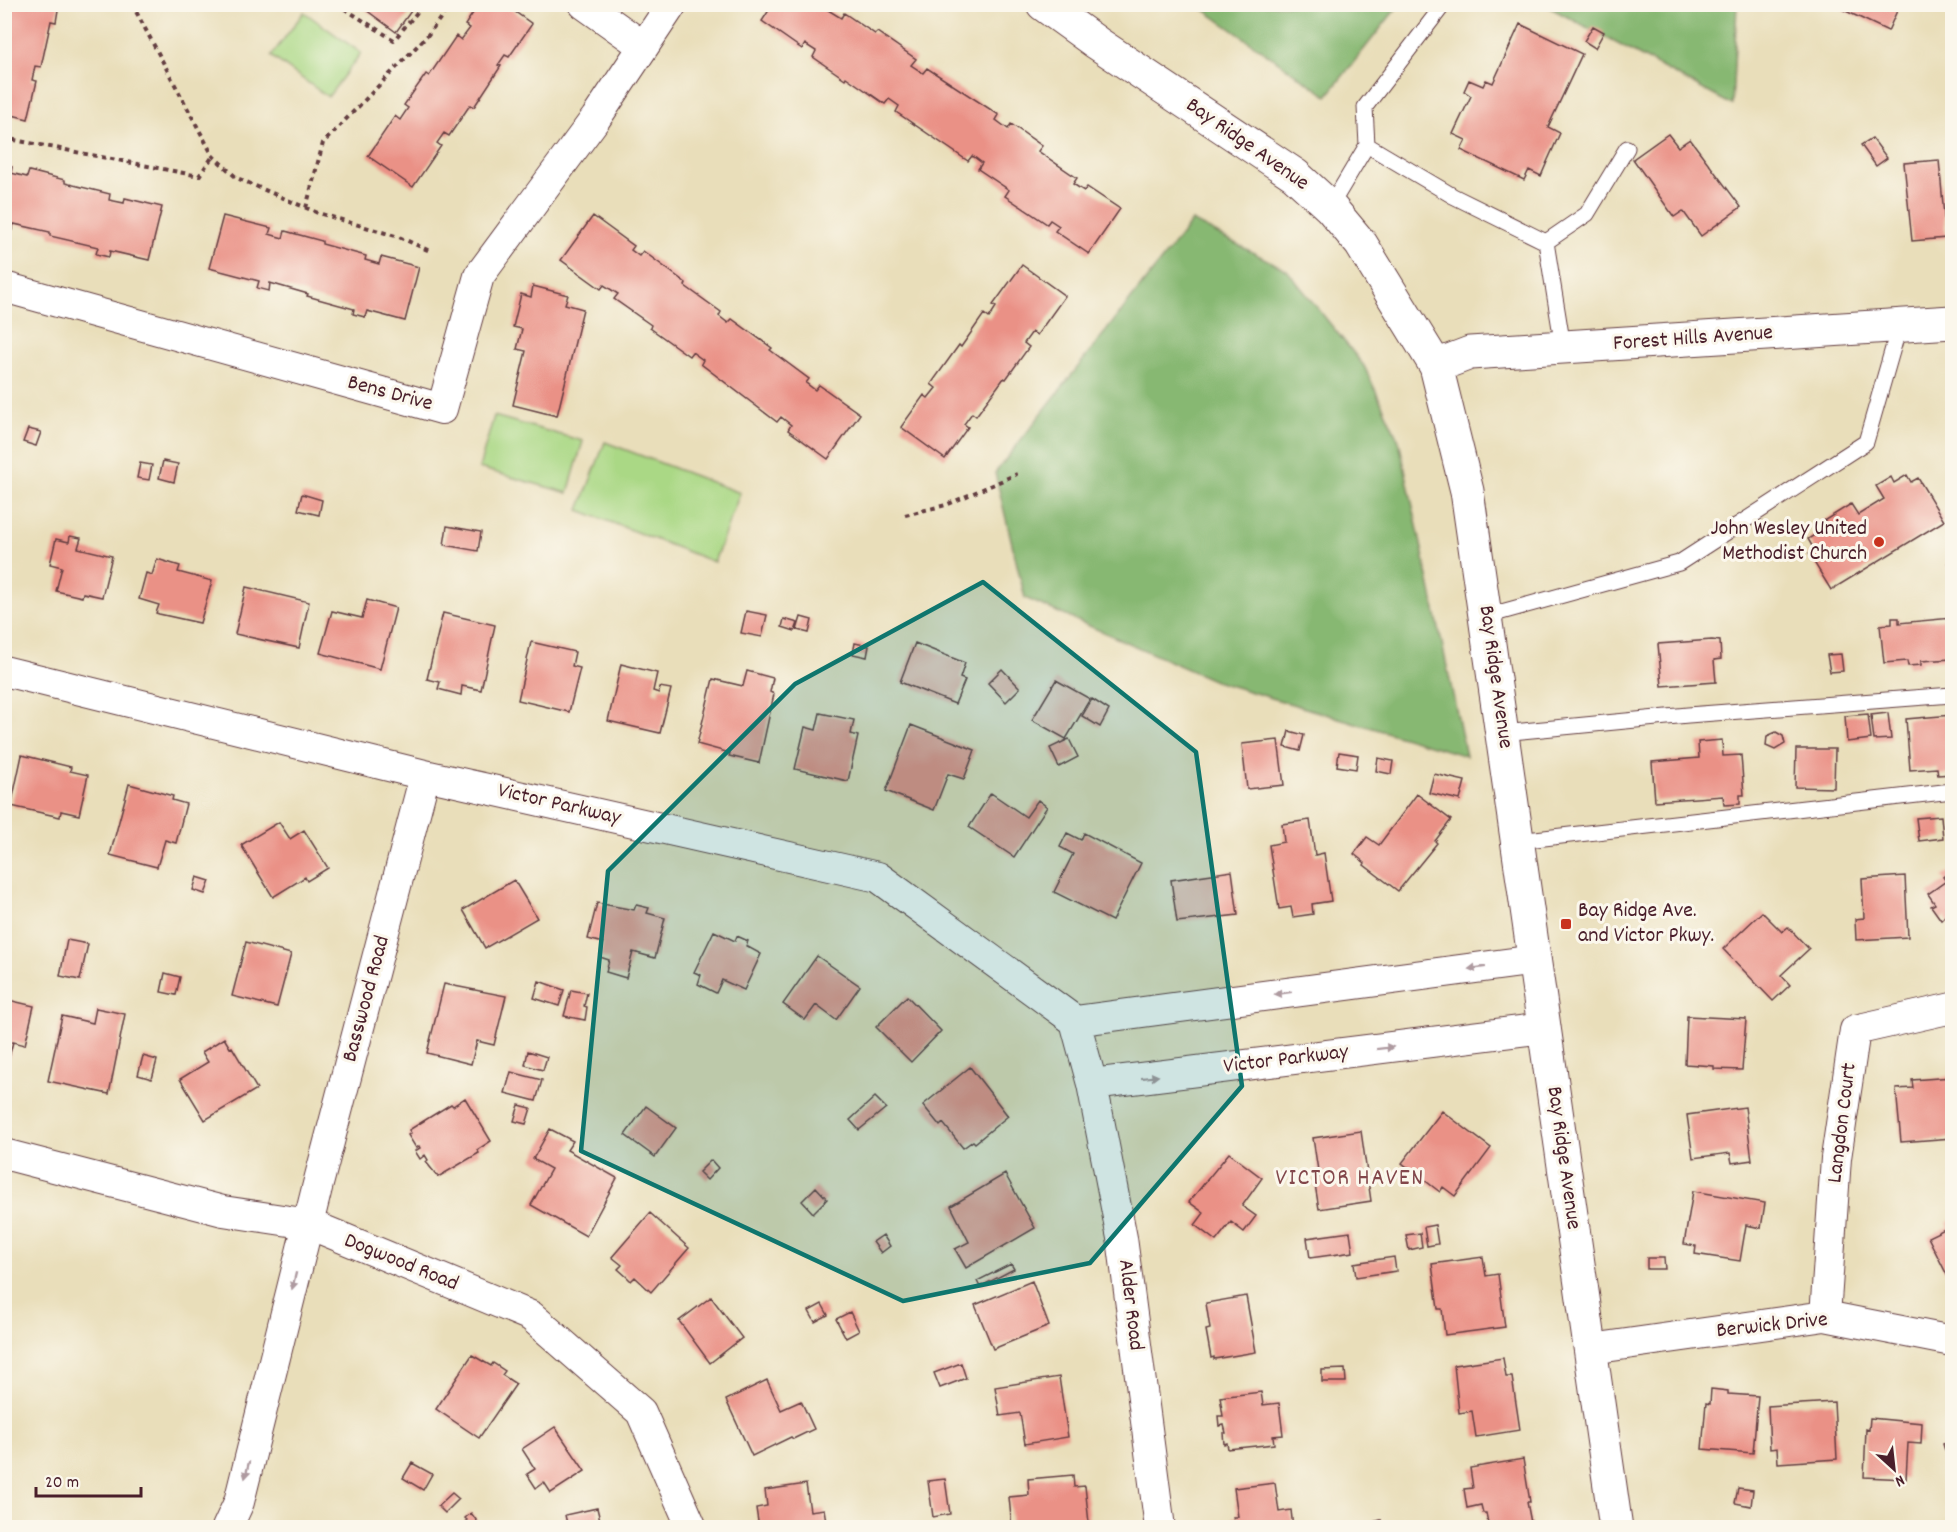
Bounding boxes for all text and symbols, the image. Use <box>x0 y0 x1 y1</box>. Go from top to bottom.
street label: Bay Ridge Avenue <box>1179 91 1315 199</box>
street label: Forest Hills Avenue <box>1612 318 1774 360</box>
street label: Bens Drive <box>344 368 436 420</box>
place label: John Wesley United Methodist Church <box>1711 514 1867 570</box>
marker: John Wesley United Methodist Church <box>1872 535 1886 549</box>
street label: Bay Ridge Avenue <box>1470 603 1520 751</box>
street label: Victor Parkway <box>494 776 625 834</box>
place label: Bay Ridge Ave. and Victor Pkwy. <box>1578 896 1714 952</box>
marker: Bay Ridge Ave. and Victor Pkwy. <box>1559 917 1573 931</box>
street label: Basswood Road <box>335 932 399 1066</box>
one-way arrow <box>1467 963 1486 972</box>
one-way arrow <box>1274 989 1293 998</box>
street label: Victor Parkway <box>1222 1037 1351 1083</box>
one-way arrow <box>1376 1043 1395 1052</box>
street label: Langdon Court <box>1820 1061 1866 1185</box>
one-way arrow <box>1141 1072 1160 1082</box>
street label: Bay Ridge Avenue <box>1538 1084 1588 1232</box>
district label: VICTOR HAVEN <box>1275 1162 1425 1196</box>
street label: Dogwood Road <box>339 1226 463 1300</box>
street label: Alder Road <box>1109 1258 1151 1352</box>
one-way arrow <box>289 1272 299 1290</box>
street label: Berwick Drive <box>1715 1305 1829 1347</box>
north arrow <box>1864 1439 1924 1499</box>
scale bar <box>36 1460 141 1498</box>
one-way arrow <box>242 1461 252 1479</box>
text: N <box>1891 1468 1908 1492</box>
text: 20 m <box>45 1471 79 1496</box>

